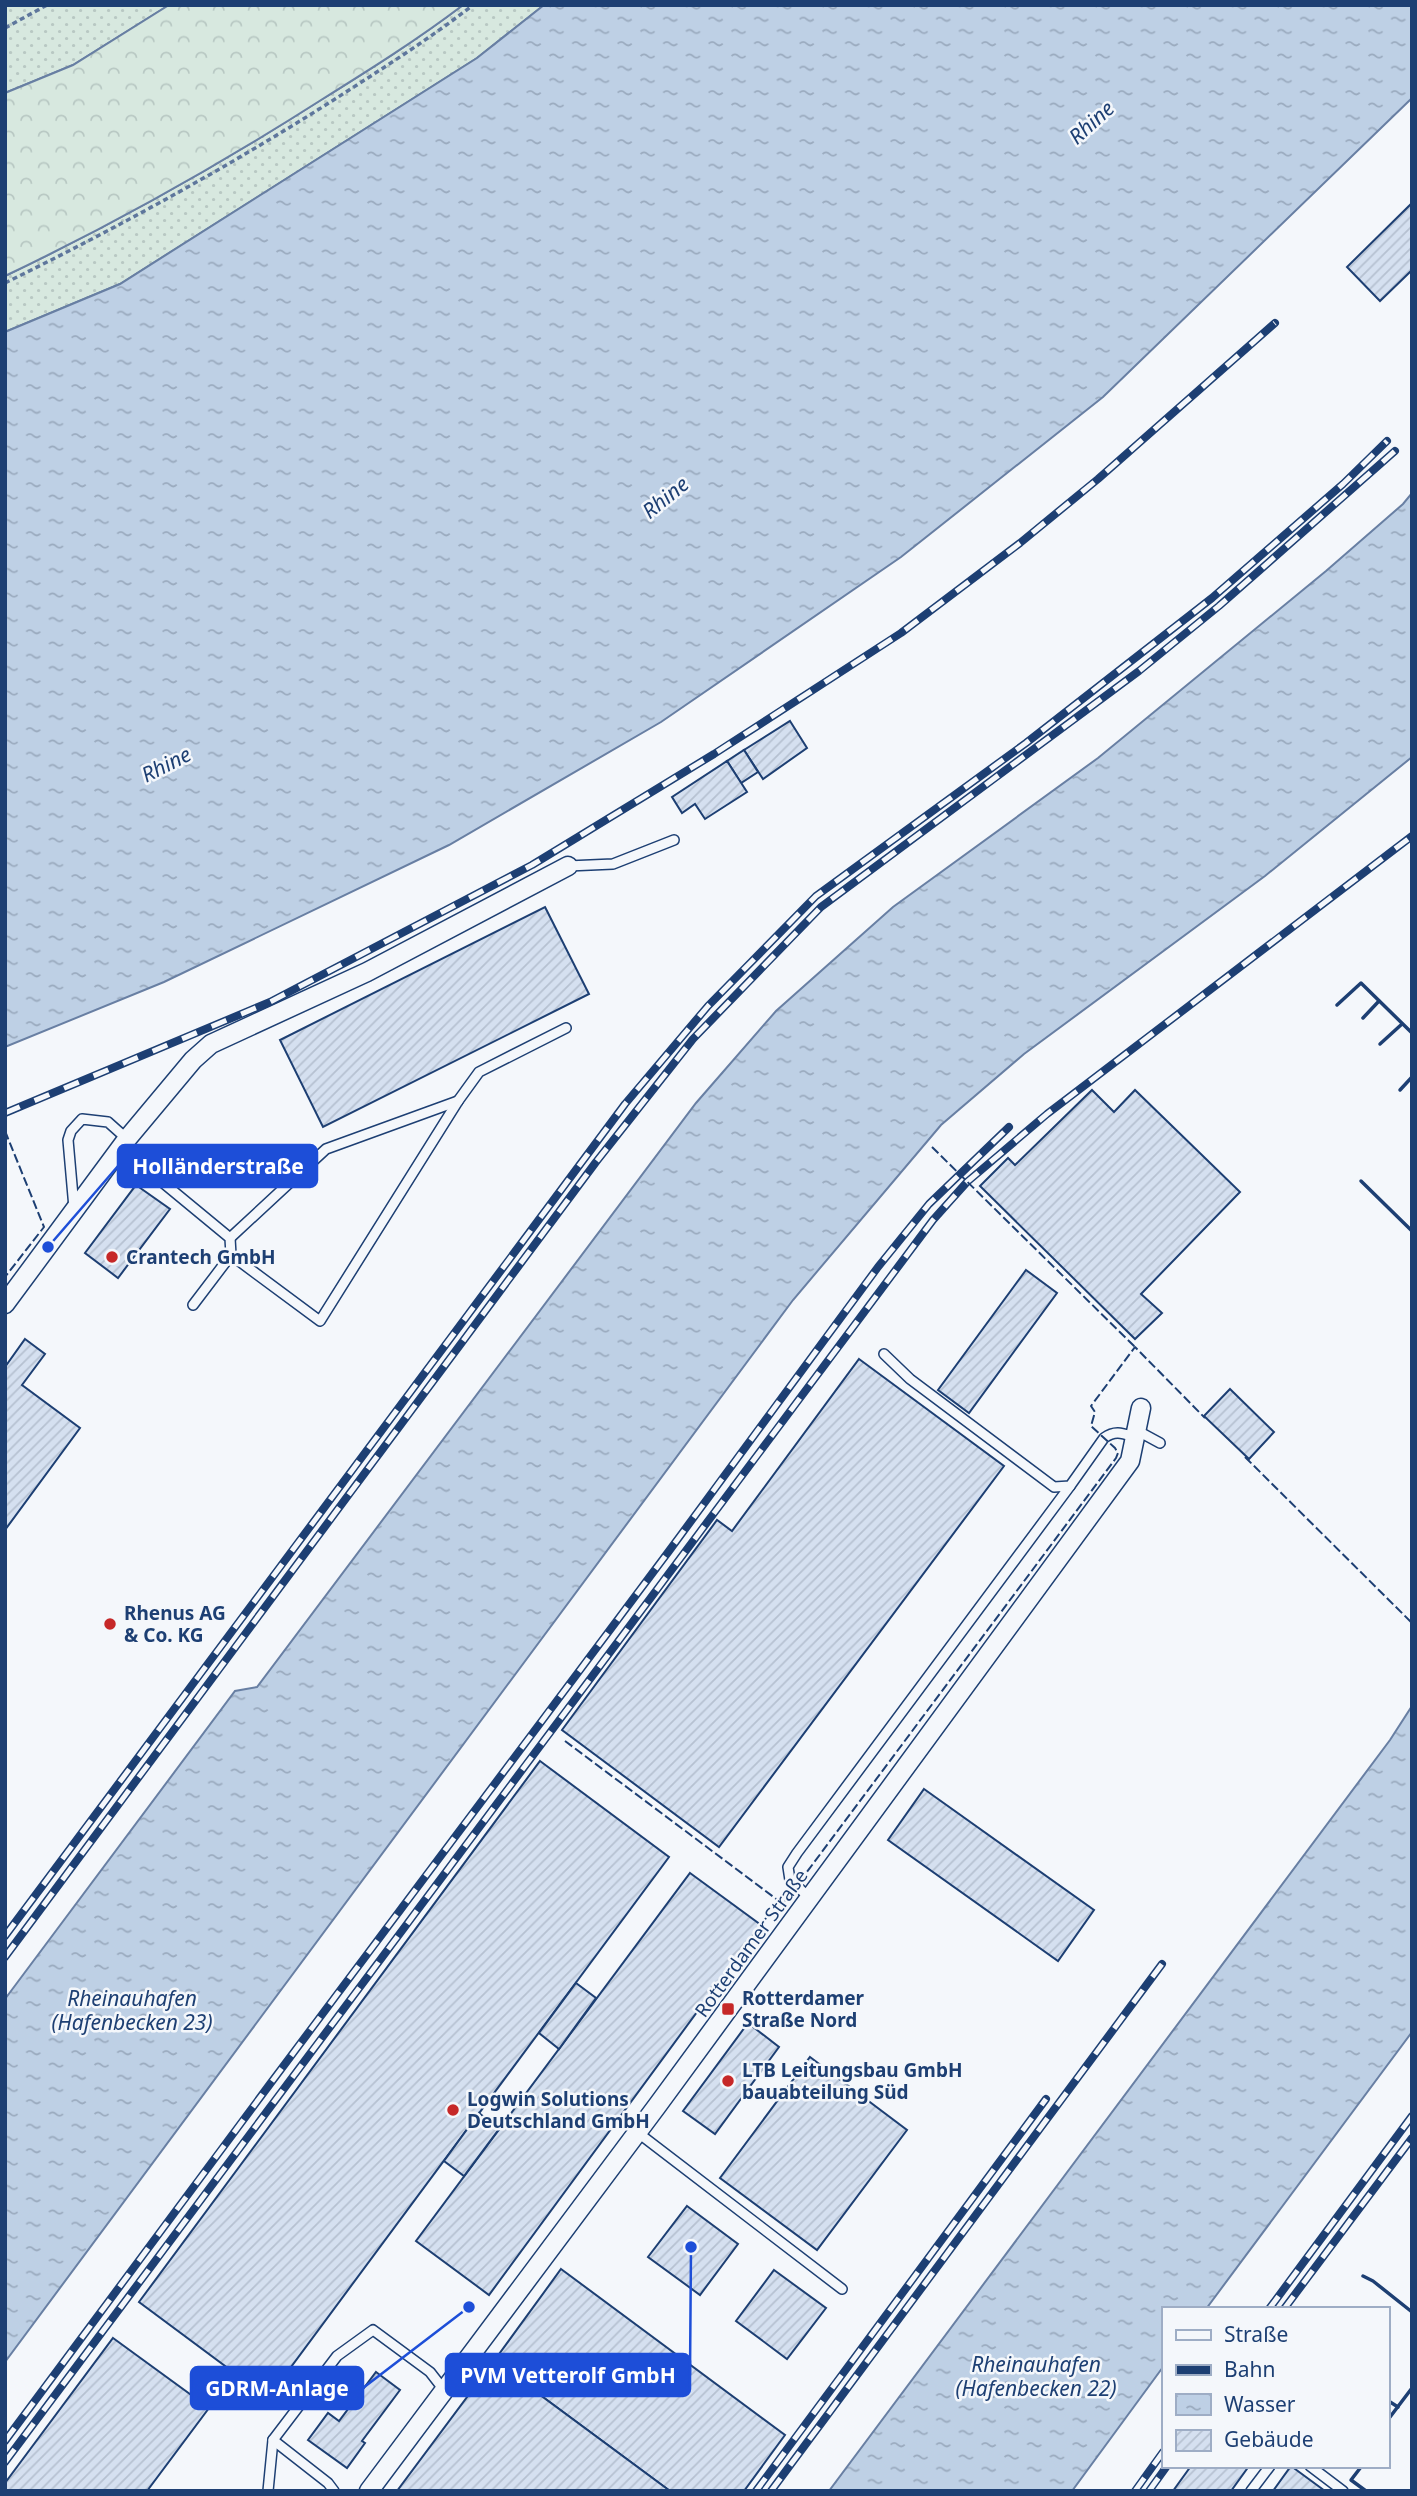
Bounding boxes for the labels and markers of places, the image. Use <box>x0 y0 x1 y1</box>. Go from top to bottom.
callout: Holländerstraße <box>118 1145 317 1187</box>
place label: Crantech GmbH <box>126 1244 276 1270</box>
marker: Crantech GmbH <box>104 1249 120 1265</box>
place label: Rhenus AG & Co. KG <box>124 1600 226 1648</box>
marker: Rhenus AG & Co. KG <box>102 1616 118 1632</box>
place label: Rotterdamer Straße Nord <box>742 1985 865 2033</box>
marker: Rotterdamer Straße Nord <box>720 2001 736 2017</box>
place label: LTB Leitungsbau GmbH bauabteilung Süd <box>742 2057 962 2105</box>
marker: LTB Leitungsbau GmbH bauabteilung Süd <box>720 2073 736 2089</box>
place label: Logwin Solutions Deutschland GmbH <box>467 2086 650 2134</box>
marker: Logwin Solutions Deutschland GmbH <box>445 2102 461 2118</box>
callout: PVM Vetterolf GmbH <box>446 2354 690 2396</box>
callout: GDRM-Anlage <box>191 2367 363 2409</box>

